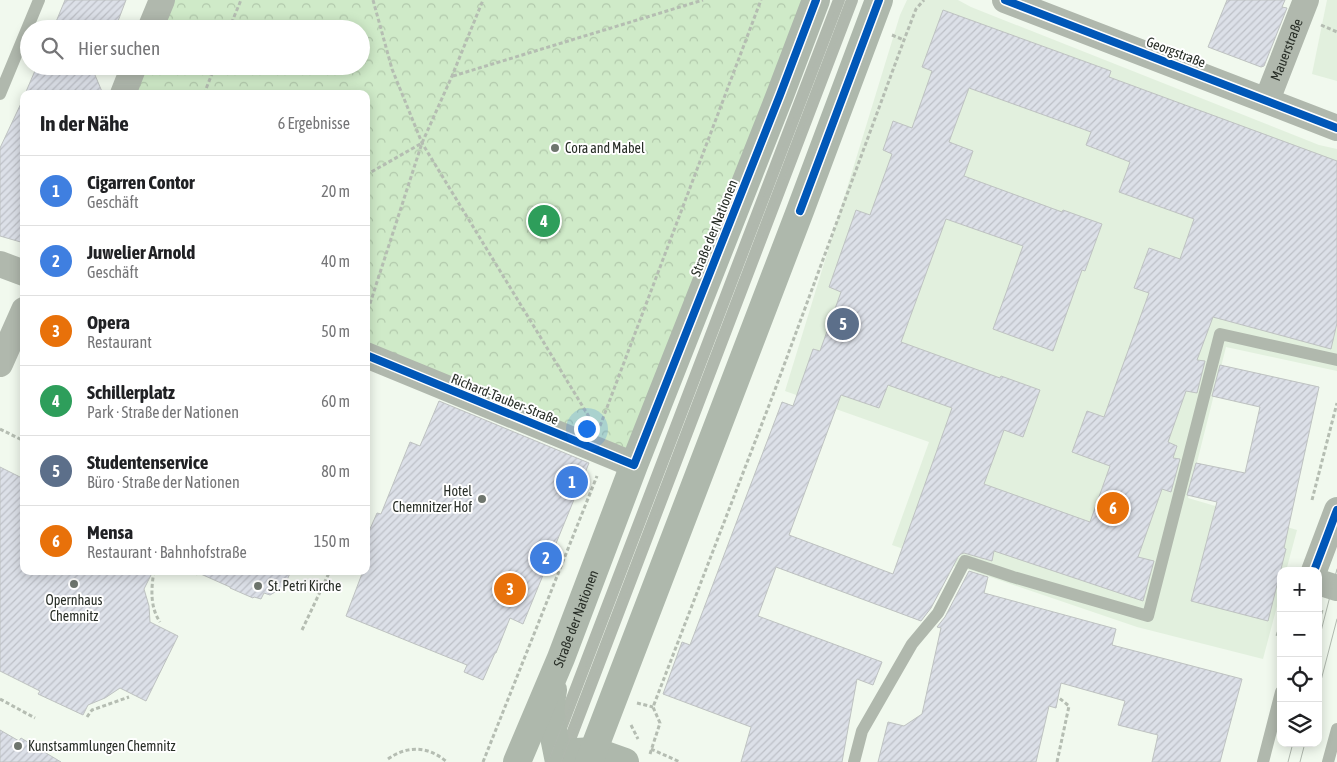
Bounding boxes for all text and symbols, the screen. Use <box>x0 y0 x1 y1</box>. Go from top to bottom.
street label: Mauerstraße <box>1267 16 1306 83</box>
search box <box>20 20 370 75</box>
street label: Georgstraße <box>1144 33 1208 71</box>
icon: search <box>38 34 66 62</box>
text: Hier suchen <box>78 37 160 59</box>
text: In der Nähe <box>40 111 129 135</box>
text: 6 Ergebnisse <box>278 114 350 132</box>
place label: Cora and Mabel <box>565 140 645 156</box>
marker: Cora and Mabel <box>549 142 561 154</box>
text: Cigarren Contor <box>87 171 195 193</box>
street label: Straße der Nationen <box>687 177 741 279</box>
text: 1 <box>52 182 60 200</box>
text: 20 m <box>321 182 350 200</box>
text: Geschäft <box>87 193 139 211</box>
pin: 4 <box>528 202 560 240</box>
text: Juwelier Arnold <box>87 241 195 263</box>
text: 2 <box>52 252 60 270</box>
text: 40 m <box>321 252 350 270</box>
text: Geschäft <box>87 263 139 281</box>
pin: 5 <box>827 305 859 343</box>
text: Opera <box>87 311 130 333</box>
text: 3 <box>52 322 60 340</box>
text: 50 m <box>321 322 350 340</box>
text: Restaurant <box>87 333 152 351</box>
street label: Richard-Tauber-Straße <box>449 370 561 428</box>
text: Schillerplatz <box>87 381 175 403</box>
text: 4 <box>52 392 60 410</box>
text: 60 m <box>321 392 350 410</box>
text: Park · Straße der Nationen <box>87 403 239 421</box>
your location <box>574 416 600 442</box>
text: Studentenservice <box>87 451 208 473</box>
text: 5 <box>52 462 60 480</box>
text: 80 m <box>321 462 350 480</box>
pin: 1 <box>556 463 588 501</box>
text: Büro · Straße der Nationen <box>87 473 240 491</box>
place label: Hotel Chemnitzer Hof <box>393 483 472 515</box>
pin: 6 <box>1097 489 1129 527</box>
marker: Hotel Chemnitzer Hof <box>476 493 488 505</box>
text: Mensa <box>87 521 133 543</box>
text: 6 <box>52 532 60 550</box>
text: 150 m <box>314 532 350 550</box>
pin: 2 <box>530 539 562 577</box>
text: Restaurant · Bahnhofstraße <box>87 543 247 561</box>
map controls <box>1277 567 1322 747</box>
button: + <box>1277 567 1322 612</box>
street label: Straße der Nationen <box>550 568 602 670</box>
pin: 3 <box>494 570 526 608</box>
marker: Opernhaus Chemnitz <box>68 578 80 590</box>
place label: St. Petri Kirche <box>268 578 341 594</box>
marker: St. Petri Kirche <box>252 580 264 592</box>
place label: Opernhaus Chemnitz <box>45 592 103 624</box>
button: − <box>1277 612 1322 657</box>
button: locate <box>1277 657 1322 702</box>
button: layers <box>1277 702 1322 747</box>
place label: Kunstsammlungen Chemnitz <box>28 738 176 754</box>
marker: Kunstsammlungen Chemnitz <box>12 740 24 752</box>

